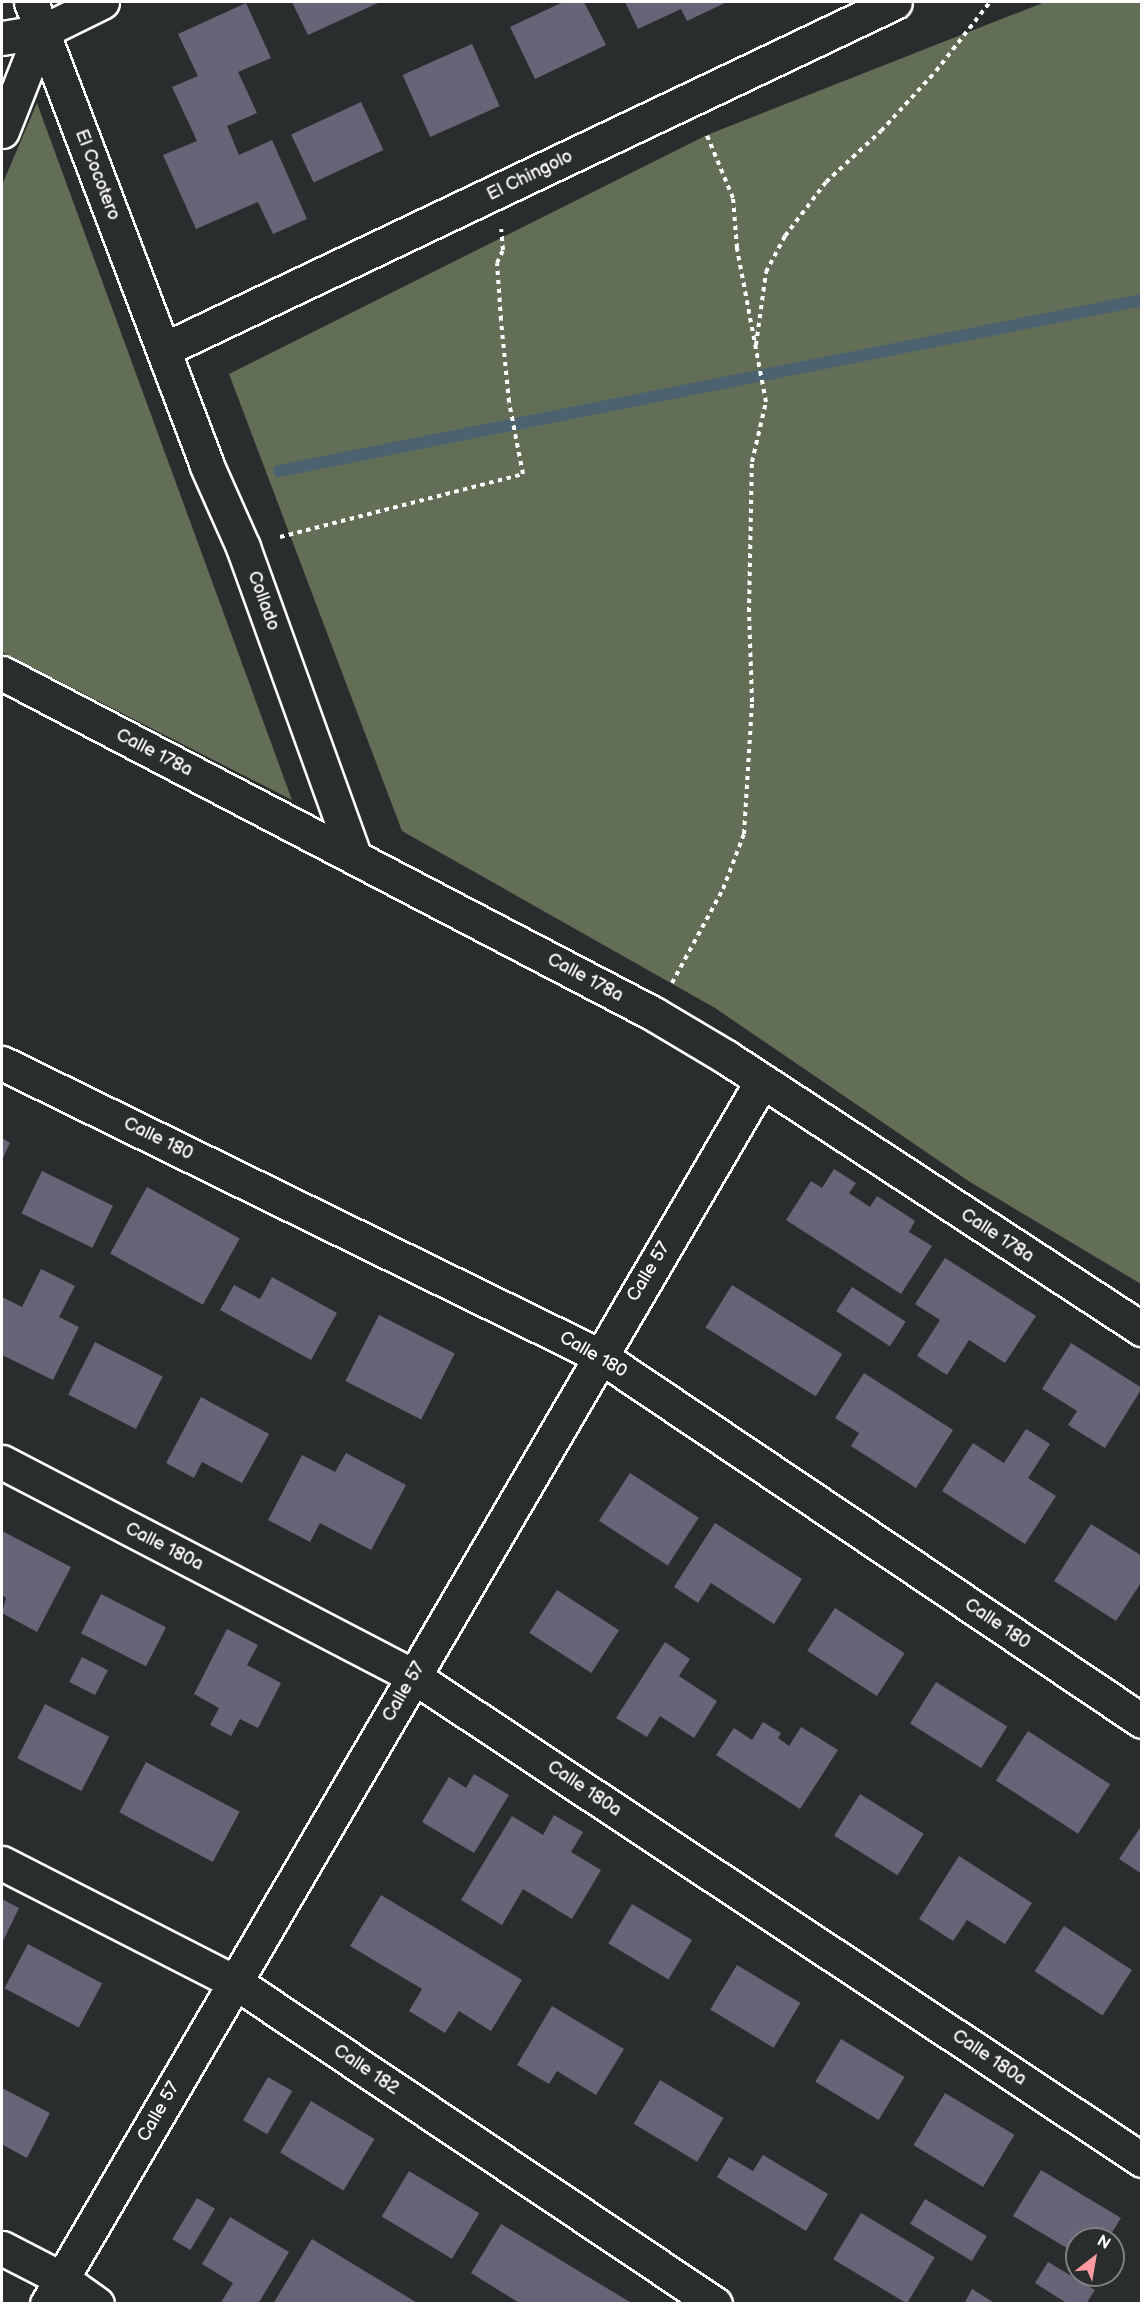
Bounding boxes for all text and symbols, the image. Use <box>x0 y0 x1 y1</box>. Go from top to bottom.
street label: El Cocotero <box>70 127 124 223</box>
street label: El Chingolo <box>484 146 576 206</box>
street label: Collado <box>242 568 284 634</box>
street label: Calle 178a <box>112 725 196 781</box>
street label: Calle 178a <box>543 949 627 1007</box>
street label: Calle 180 <box>120 1113 196 1165</box>
street label: Calle 178a <box>956 1204 1038 1268</box>
street label: Calle 57 <box>623 1238 675 1306</box>
street label: Calle 180 <box>555 1327 631 1383</box>
street label: Calle 180a <box>121 1518 207 1576</box>
street label: Calle 180 <box>960 1594 1034 1654</box>
street label: Calle 57 <box>378 1658 430 1726</box>
street label: Calle 180a <box>543 1756 625 1822</box>
street label: Calle 180a <box>948 2025 1030 2091</box>
street label: Calle 182 <box>329 2040 403 2100</box>
street label: Calle 57 <box>133 2078 185 2146</box>
north arrow <box>1065 2227 1125 2287</box>
text: N <box>1093 2232 1114 2254</box>

